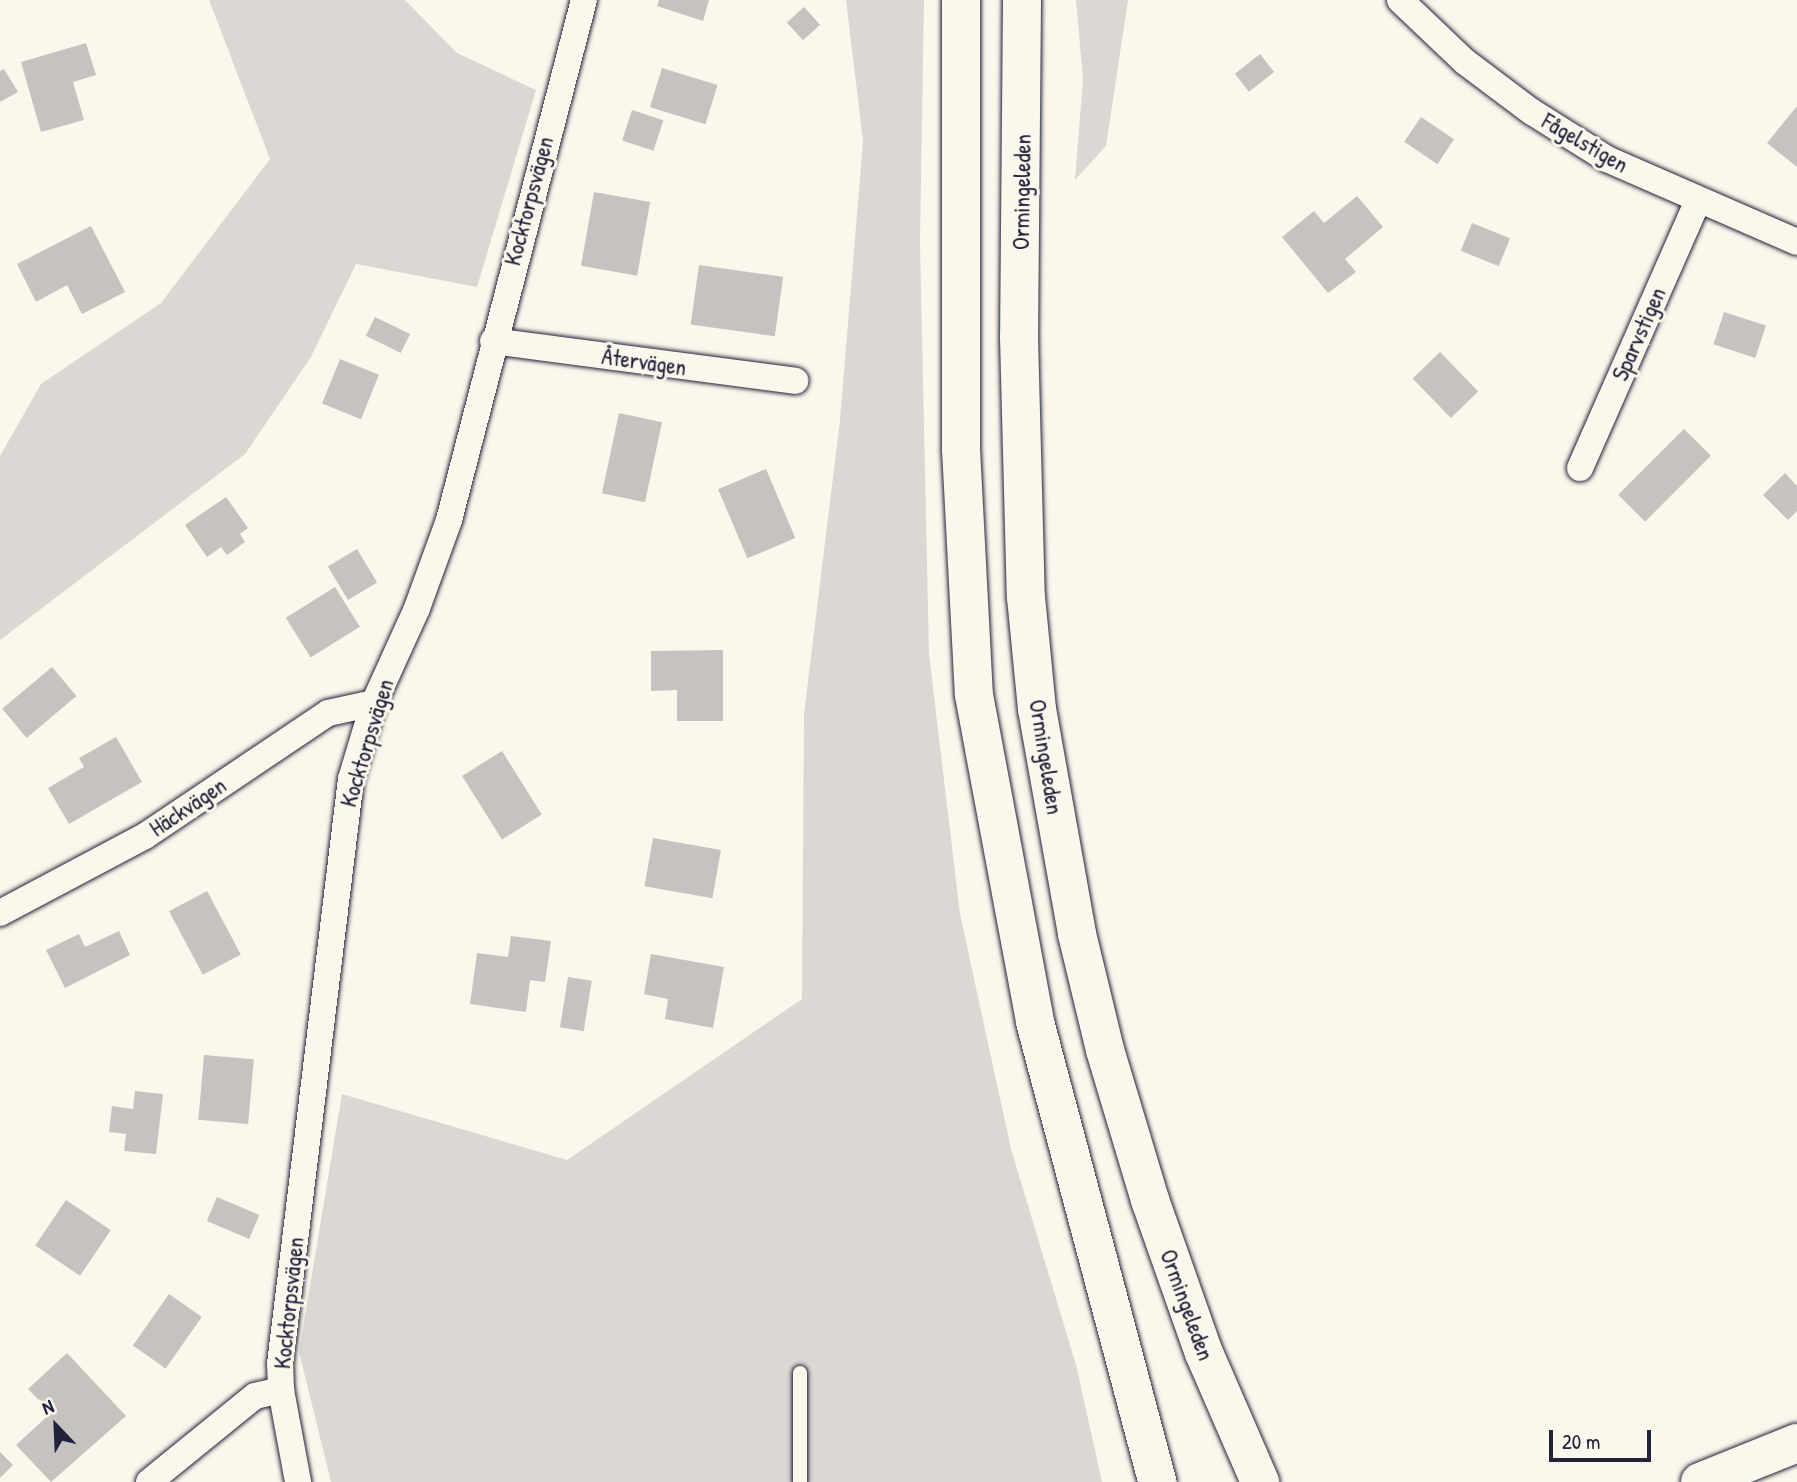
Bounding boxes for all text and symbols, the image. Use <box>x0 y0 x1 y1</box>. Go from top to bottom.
street label: Fågelstigen <box>1537 107 1633 179</box>
street label: Kocktorpsvägen <box>499 133 559 269</box>
street label: Ormingeleden <box>1007 134 1037 250</box>
street label: Sparvstigen <box>1606 283 1672 385</box>
street label: Återvägen <box>600 342 688 382</box>
street label: Kocktorpsvägen <box>334 676 400 810</box>
street label: Ormingeleden <box>1023 698 1069 816</box>
street label: Häckvägen <box>145 771 231 843</box>
street label: Kocktorpsvägen <box>268 1236 310 1370</box>
street label: Ormingeleden <box>1154 1246 1220 1364</box>
north arrow <box>21 1391 91 1461</box>
text: N <box>38 1393 58 1421</box>
scale bar <box>1552 1416 1654 1460</box>
text: 20 m <box>1562 1427 1600 1456</box>

